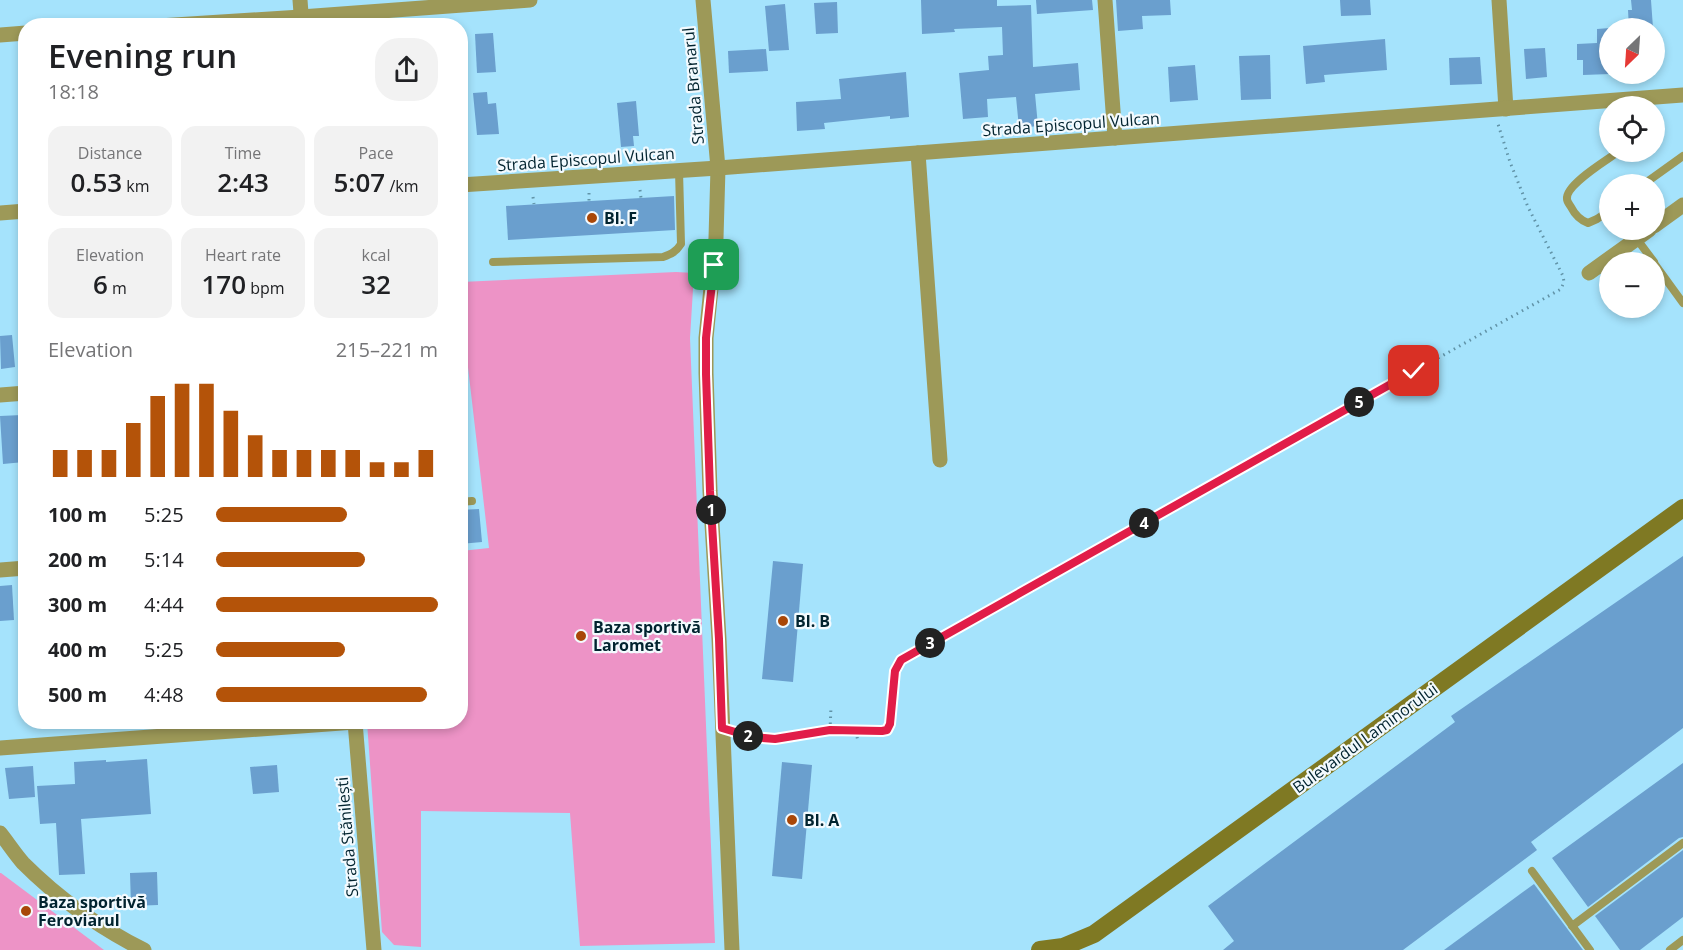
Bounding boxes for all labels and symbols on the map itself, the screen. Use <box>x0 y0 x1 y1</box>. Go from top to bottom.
north arrow <box>1599 18 1665 84</box>
street label: Strada Branarul <box>677 26 709 146</box>
street label: Strada Episcopul Vulcan <box>981 107 1161 141</box>
street label: Strada Episcopul Vulcan <box>496 142 676 176</box>
place label: Bl. F <box>604 207 637 229</box>
marker: Bl. F <box>585 211 599 225</box>
pin <box>688 239 739 290</box>
pin <box>1388 345 1439 396</box>
pin: 5 <box>1344 387 1374 417</box>
pin: 1 <box>696 495 726 525</box>
pin: 4 <box>1129 508 1159 538</box>
place label: Bl. B <box>795 610 830 632</box>
marker: Bl. B <box>776 614 790 628</box>
place label: Baza sportivă Laromet <box>593 616 701 656</box>
pin: 3 <box>915 628 945 658</box>
marker: Baza sportivă Laromet <box>574 629 588 643</box>
street label: Bulevardul Laminorului <box>1288 678 1442 798</box>
pin: 2 <box>733 721 763 751</box>
street label: Strada Stănilești <box>331 776 363 898</box>
place label: Bl. A <box>804 809 840 831</box>
marker: Bl. A <box>785 813 799 827</box>
place label: Baza sportivă Feroviarul <box>38 891 146 931</box>
marker: Baza sportivă Feroviarul <box>19 904 33 918</box>

